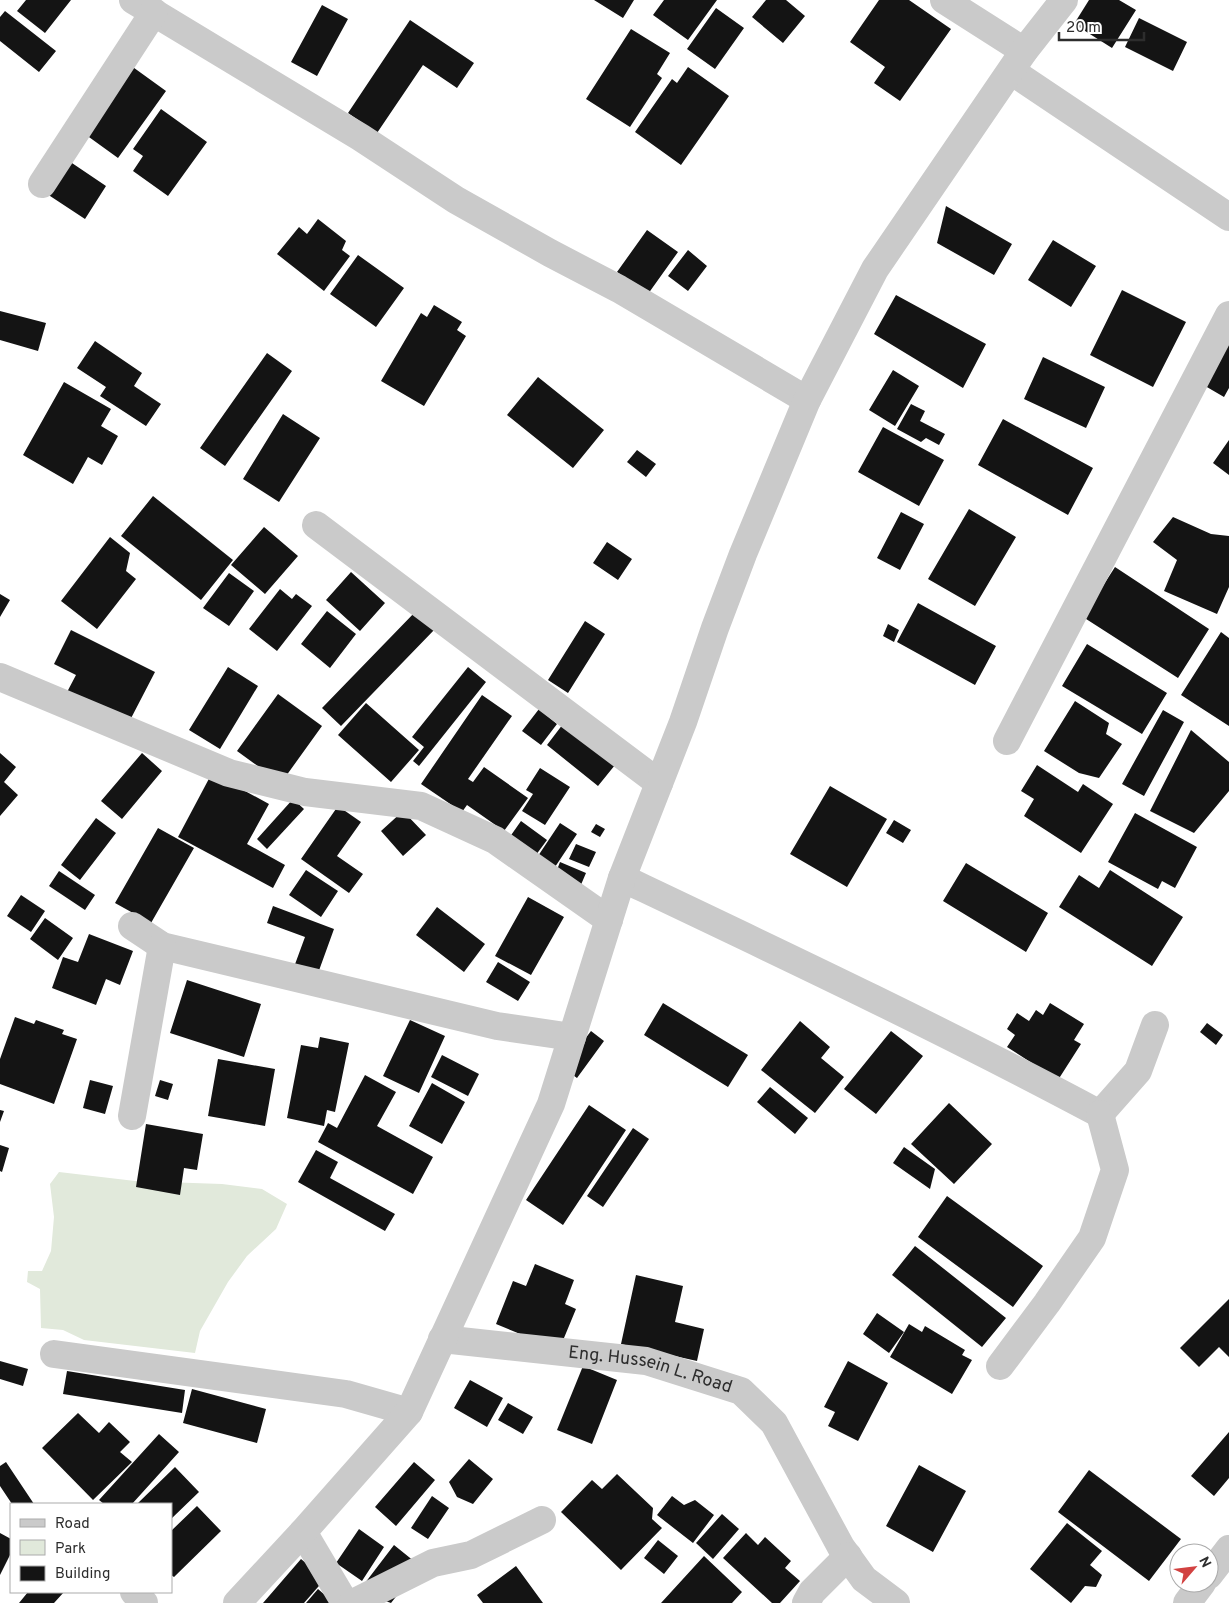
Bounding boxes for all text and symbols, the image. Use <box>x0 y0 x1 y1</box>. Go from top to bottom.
scale bar <box>1059 10 1144 42</box>
text: 20 m <box>1066 19 1101 38</box>
street label: Eng. Hussein L. Road <box>567 1341 735 1399</box>
legend <box>10 1503 172 1593</box>
text: Road <box>55 1515 90 1534</box>
text: Park <box>55 1540 86 1559</box>
north arrow <box>1169 1543 1219 1593</box>
text: N <box>1194 1554 1214 1571</box>
text: Building <box>55 1565 110 1584</box>

